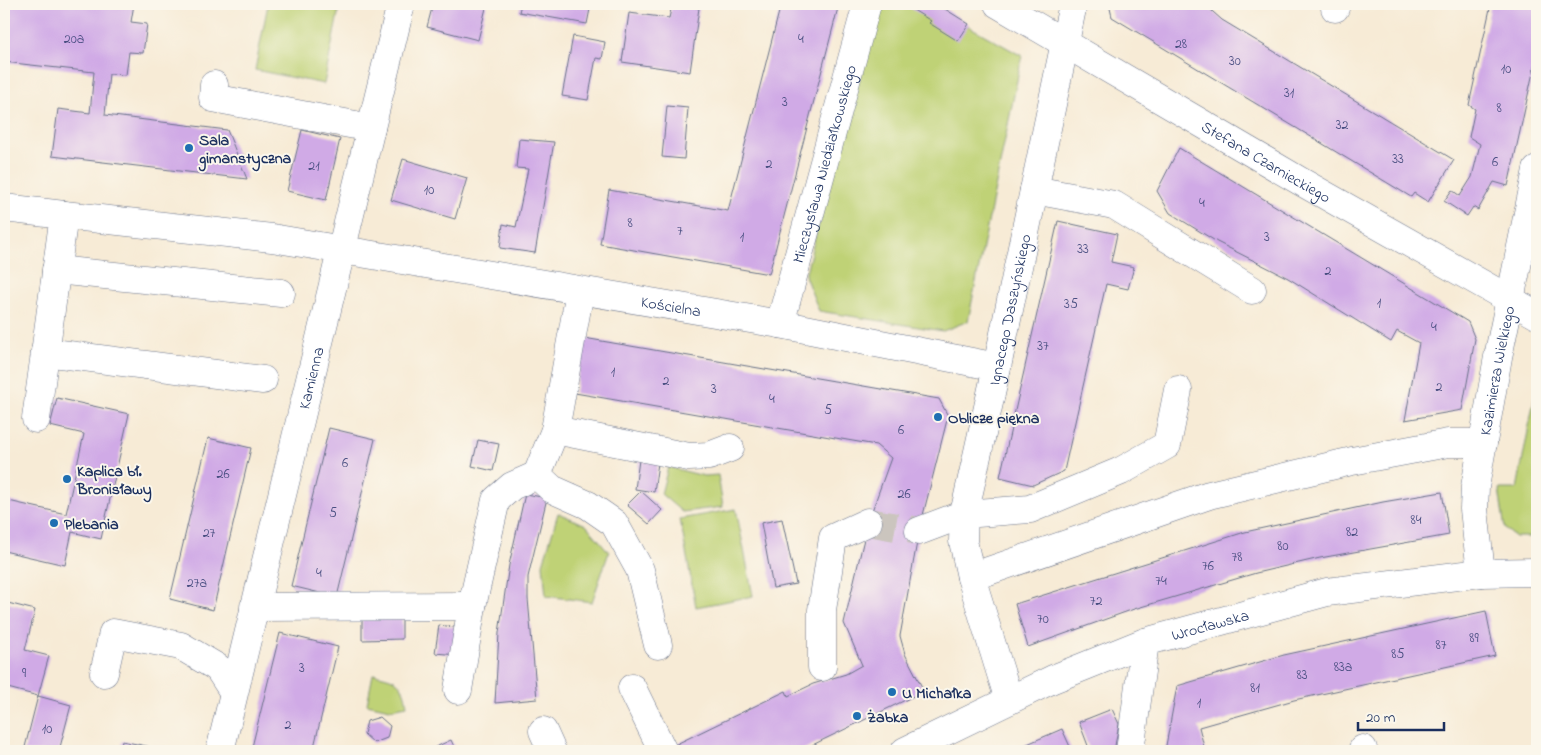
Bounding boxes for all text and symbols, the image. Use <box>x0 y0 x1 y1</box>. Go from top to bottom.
house number: 20a <box>64 29 84 50</box>
house number: 4 <box>798 29 804 50</box>
house number: 28 <box>1175 34 1187 55</box>
house number: 30 <box>1229 51 1241 72</box>
house number: 10 <box>1501 59 1511 80</box>
street label: Mieczysława Niedziałkowskiego <box>787 63 864 266</box>
house number: 31 <box>1284 83 1295 104</box>
house number: 3 <box>782 92 788 113</box>
house number: 8 <box>1496 98 1502 119</box>
house number: 32 <box>1336 115 1348 136</box>
street label: Stefana Czarnieckiego <box>1196 116 1335 210</box>
place label: Sala gimanstyczna <box>198 129 292 172</box>
marker: Sala gimanstyczna <box>183 142 195 154</box>
house number: 33 <box>1392 149 1404 170</box>
house number: 6 <box>1492 152 1498 173</box>
house number: 2 <box>766 154 773 175</box>
house number: 21 <box>308 156 320 177</box>
house number: 10 <box>424 180 434 201</box>
house number: 4 <box>1199 193 1205 214</box>
house number: 8 <box>627 213 633 234</box>
house number: 7 <box>677 221 683 242</box>
house number: 1 <box>740 227 745 248</box>
house number: 3 <box>1264 227 1270 248</box>
street label: Ignacego Daszyńskiego <box>983 232 1039 388</box>
house number: 33 <box>1077 239 1089 260</box>
house number: 2 <box>1325 261 1332 282</box>
street label: Kościelna <box>639 291 703 324</box>
house number: 1 <box>1377 293 1382 314</box>
house number: 35 <box>1064 294 1078 315</box>
street label: Kazimierza Wielkiego <box>1474 304 1522 437</box>
house number: 4 <box>1431 317 1437 338</box>
house number: 37 <box>1037 336 1049 357</box>
street label: Kamienna <box>293 345 331 412</box>
house number: 1 <box>611 362 616 383</box>
house number: 2 <box>663 371 670 392</box>
house number: 2 <box>1436 377 1443 398</box>
house number: 3 <box>711 379 717 400</box>
house number: 4 <box>769 389 775 410</box>
house number: 5 <box>824 400 832 421</box>
place label: Oblicze piękna <box>948 407 1040 431</box>
marker: Oblicze piękna <box>932 411 944 423</box>
house number: 6 <box>898 420 904 441</box>
house number: 6 <box>342 453 348 474</box>
place label: Kaplica bł. Bronisławy <box>76 460 152 503</box>
house number: 26 <box>216 464 230 485</box>
marker: Kaplica bł. Bronisławy <box>61 473 73 485</box>
house number: 26 <box>897 484 911 505</box>
house number: 5 <box>329 503 337 524</box>
house number: 84 <box>1410 510 1422 531</box>
place label: Plebania <box>64 513 119 537</box>
marker: Plebania <box>48 517 60 529</box>
house number: 82 <box>1346 522 1358 543</box>
house number: 27 <box>203 523 216 544</box>
house number: 80 <box>1277 536 1289 557</box>
house number: 78 <box>1231 547 1243 568</box>
house number: 76 <box>1202 556 1214 577</box>
house number: 4 <box>316 563 322 584</box>
house number: 74 <box>1155 571 1167 592</box>
house number: 27a <box>187 573 207 594</box>
house number: 72 <box>1090 591 1102 612</box>
street label: Wrocławska <box>1169 604 1252 648</box>
house number: 70 <box>1037 609 1049 630</box>
house number: 89 <box>1469 628 1480 649</box>
house number: 87 <box>1435 635 1447 656</box>
house number: 85 <box>1391 644 1405 665</box>
house number: 83a <box>1334 657 1352 678</box>
house number: 3 <box>299 658 305 679</box>
house number: 9 <box>22 663 27 684</box>
house number: 83 <box>1296 665 1308 686</box>
house number: 81 <box>1250 678 1260 699</box>
place label: U Michałka <box>902 682 972 706</box>
marker: U Michałka <box>886 686 898 698</box>
house number: 1 <box>1197 693 1202 714</box>
scale bar <box>1358 700 1445 732</box>
place label: Żabka <box>867 706 909 730</box>
text: 20 m <box>1366 707 1396 729</box>
marker: Żabka <box>851 710 863 722</box>
house number: 2 <box>285 715 292 736</box>
house number: 10 <box>42 719 52 740</box>

